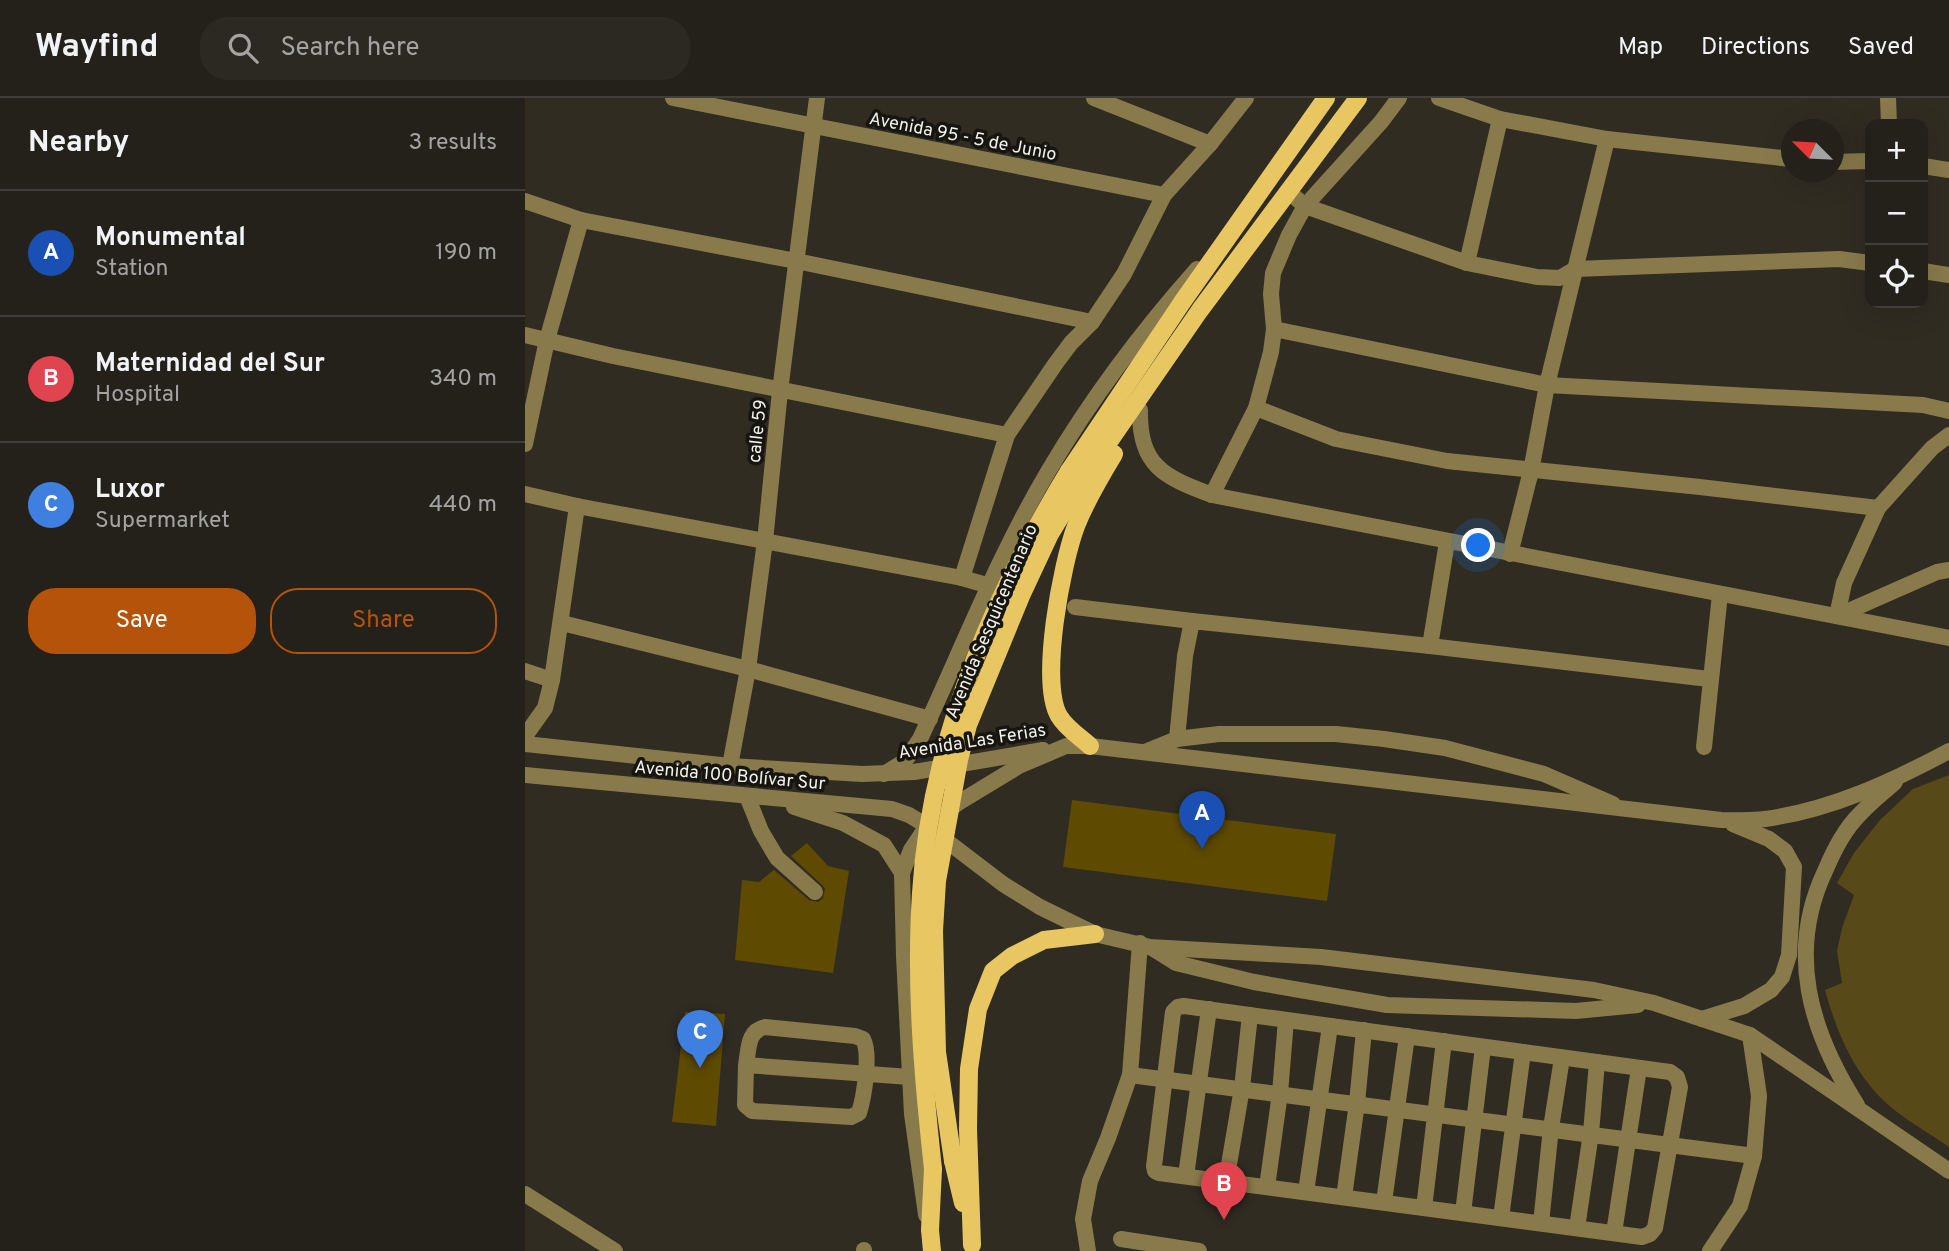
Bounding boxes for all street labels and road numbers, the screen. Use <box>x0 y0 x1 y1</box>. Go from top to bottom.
street label: Avenida 95 - 5 de Junio <box>867 108 1059 167</box>
street label: calle 59 <box>744 398 773 464</box>
street label: Avenida Sesquicentenario <box>941 521 1044 722</box>
street label: Avenida Las Ferias <box>897 719 1048 765</box>
street label: Avenida 100 Bolívar Sur <box>633 757 826 796</box>

